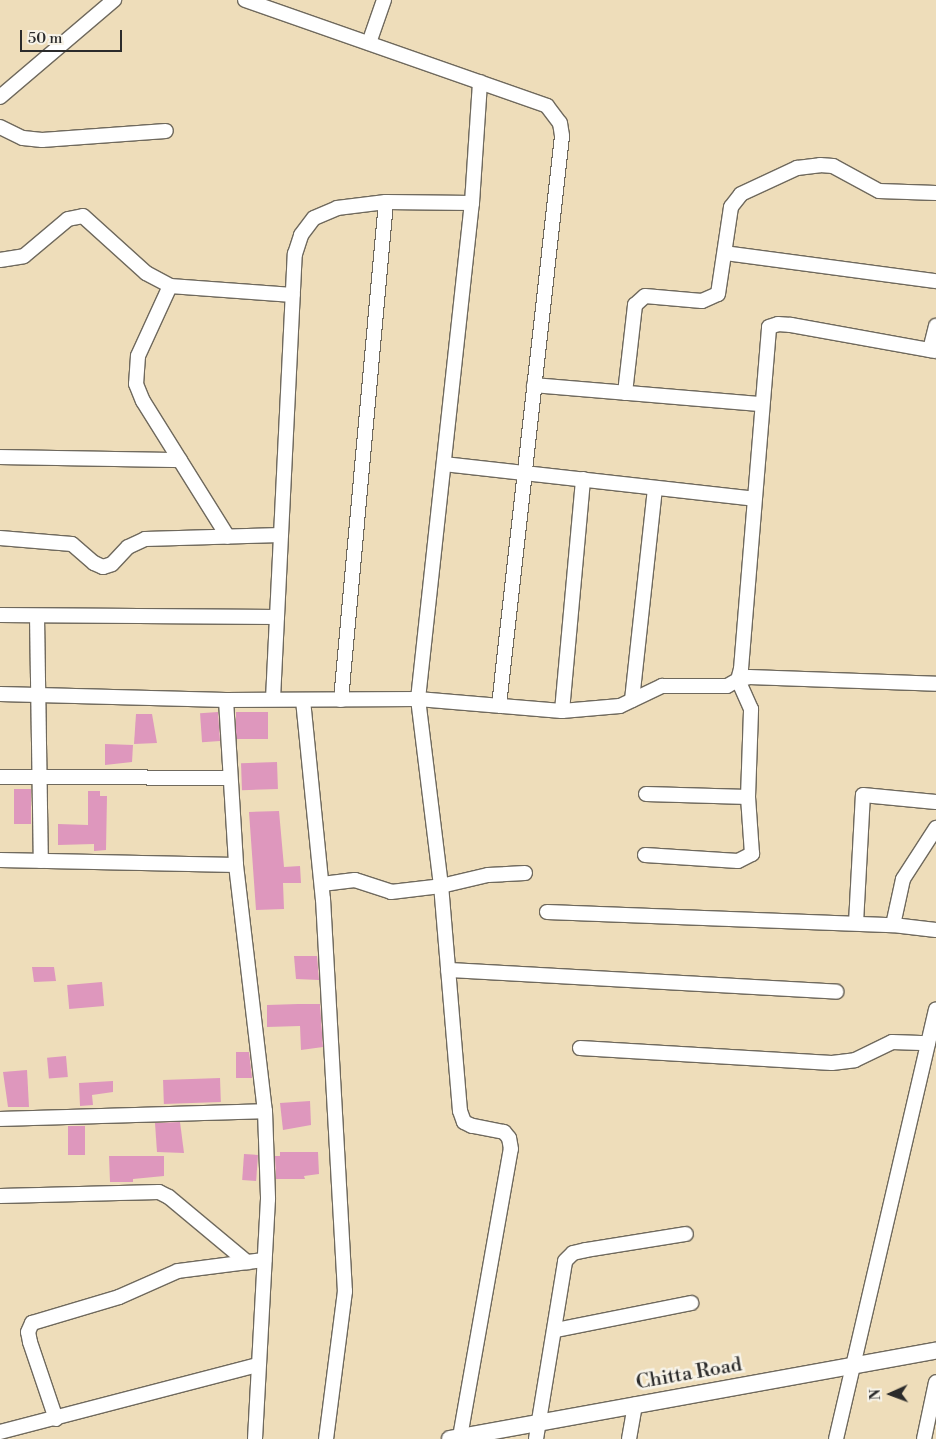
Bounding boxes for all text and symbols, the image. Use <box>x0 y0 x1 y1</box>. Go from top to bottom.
scale bar <box>22 20 125 52</box>
text: 50 m <box>28 29 62 48</box>
street label: Chitta Road <box>634 1353 744 1395</box>
north arrow <box>866 1369 916 1419</box>
text: N <box>867 1389 885 1400</box>

